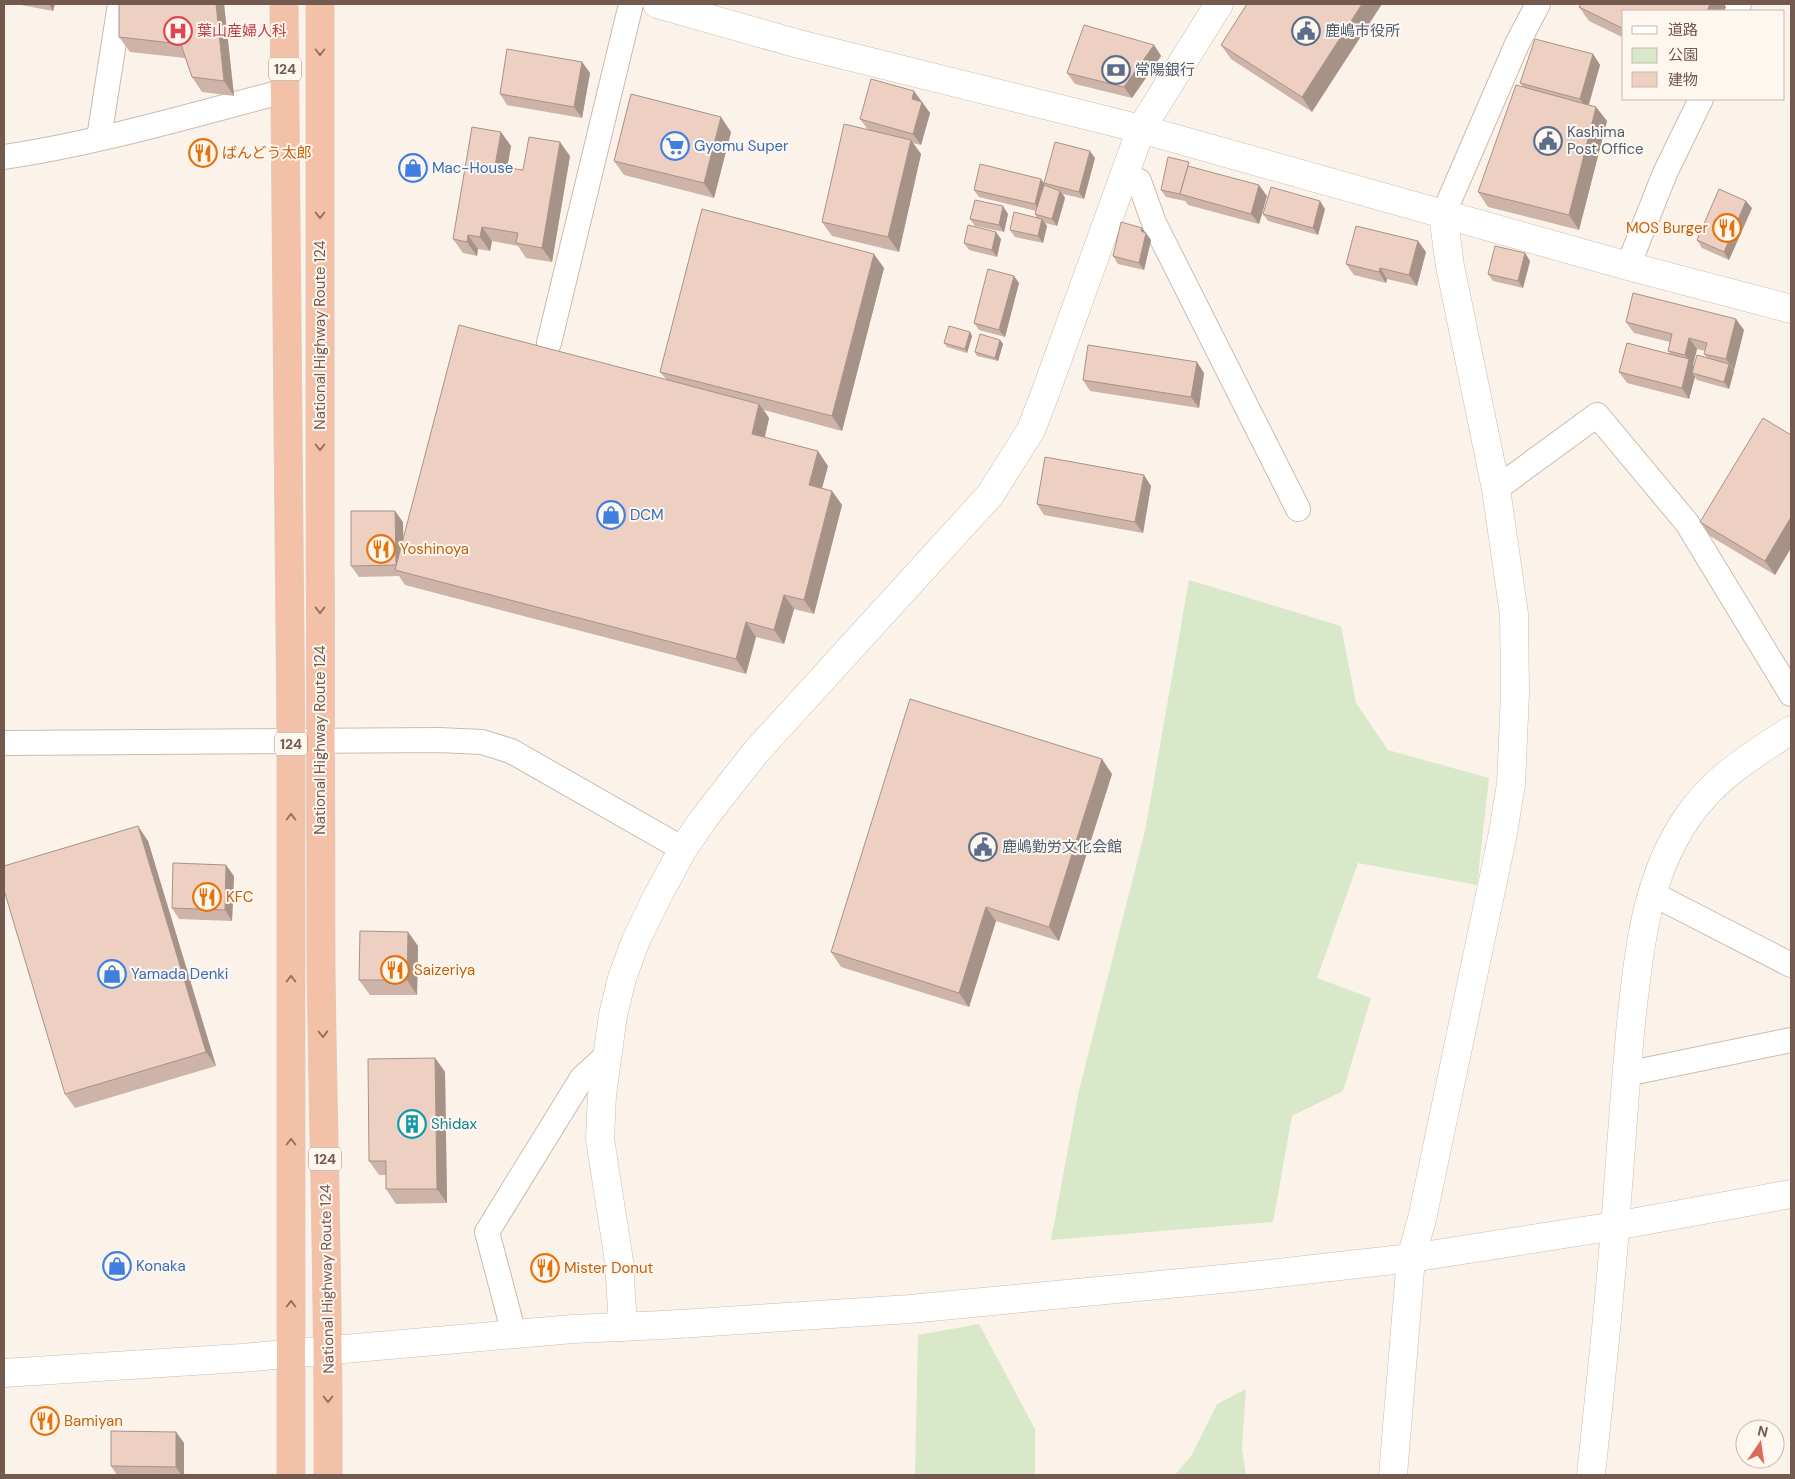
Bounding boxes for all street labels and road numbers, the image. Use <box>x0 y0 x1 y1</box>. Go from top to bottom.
road number: 124 <box>269 58 301 80</box>
street label: National Highway Route 124 <box>310 240 330 430</box>
street label: National Highway Route 124 <box>310 645 330 835</box>
road number: 124 <box>275 732 307 756</box>
road number: 124 <box>309 1148 341 1170</box>
street label: National Highway Route 124 <box>315 1184 339 1374</box>

